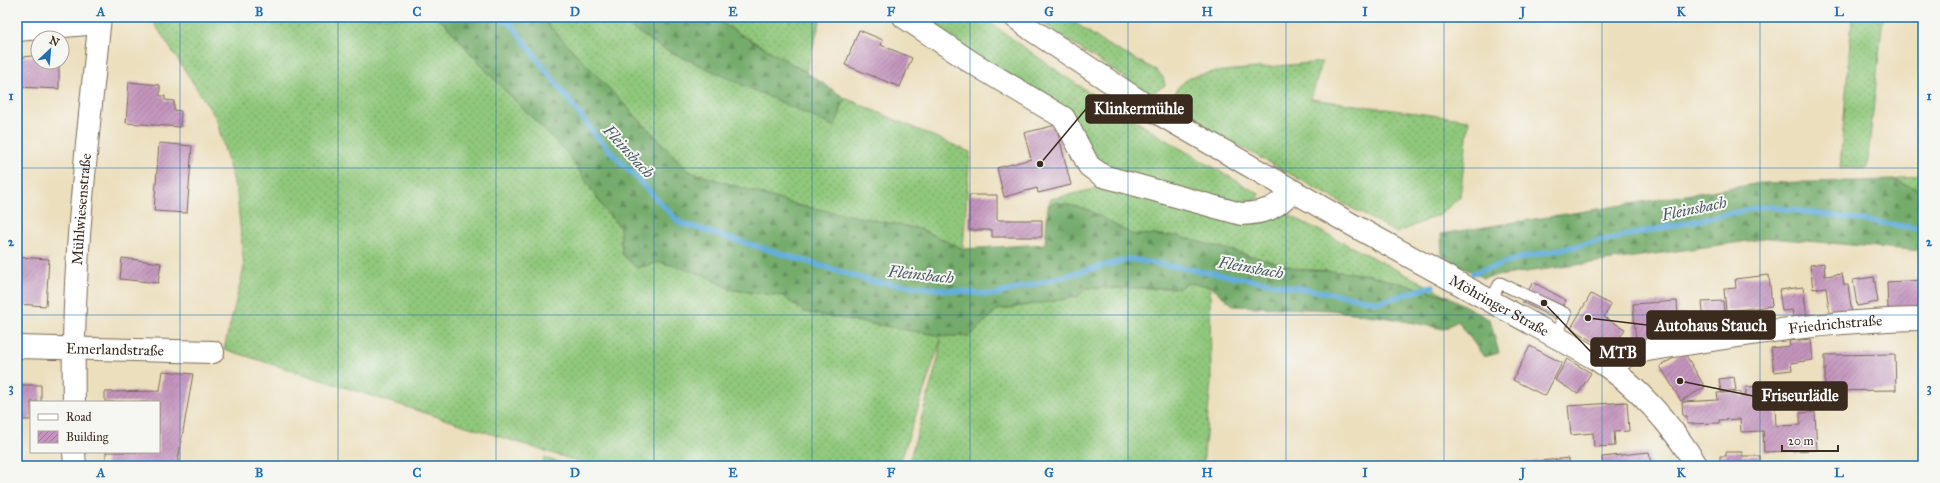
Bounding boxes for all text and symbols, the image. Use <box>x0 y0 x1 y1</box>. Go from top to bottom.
text: A <box>96 4 106 20</box>
text: B <box>255 4 264 20</box>
text: C <box>413 4 422 20</box>
text: D <box>570 4 580 20</box>
text: E <box>728 4 738 20</box>
text: F <box>887 4 896 20</box>
text: G <box>1044 4 1054 20</box>
text: H <box>1201 4 1213 20</box>
text: I <box>1362 4 1368 20</box>
text: J <box>1518 4 1526 20</box>
text: K <box>1676 4 1686 20</box>
text: L <box>1834 4 1844 20</box>
north arrow <box>30 30 70 70</box>
text: N <box>47 34 62 50</box>
text: 1 <box>8 88 14 104</box>
text: 1 <box>1926 88 1932 104</box>
callout: Klinkermühle <box>1086 95 1192 123</box>
text: Klinkermühle <box>1094 99 1185 118</box>
water label: Fleinsbach <box>599 120 658 182</box>
street label: Mühlwiesenstraße <box>68 152 95 266</box>
water label: Fleinsbach <box>1659 192 1729 225</box>
text: 2 <box>8 234 15 250</box>
text: 2 <box>1926 234 1933 250</box>
water label: Fleinsbach <box>1216 252 1285 283</box>
water label: Fleinsbach <box>886 261 955 287</box>
street label: Möhringer Straße <box>1446 271 1552 340</box>
callout: Autohaus Stauch <box>1647 311 1775 339</box>
street label: Friedrichstraße <box>1787 311 1883 338</box>
text: Autohaus Stauch <box>1654 316 1767 335</box>
callout: MTB <box>1591 338 1645 366</box>
street label: Emerlandstraße <box>66 339 164 360</box>
text: MTB <box>1599 343 1637 362</box>
text: 3 <box>8 380 14 396</box>
text: 3 <box>1926 380 1932 396</box>
callout: Friseurlädle <box>1753 382 1847 410</box>
text: Friseurlädle <box>1761 386 1839 405</box>
legend <box>30 401 160 453</box>
text: Road <box>66 410 92 424</box>
scale bar <box>1782 427 1838 453</box>
text: Building <box>66 430 109 445</box>
text: 20 m <box>1788 434 1814 448</box>
text: A <box>96 465 106 481</box>
text: B <box>255 465 264 481</box>
text: C <box>413 465 422 481</box>
text: D <box>570 465 580 481</box>
text: E <box>728 465 738 481</box>
text: F <box>887 465 896 481</box>
text: G <box>1044 465 1054 481</box>
text: H <box>1201 465 1213 481</box>
text: I <box>1362 465 1368 481</box>
text: J <box>1518 465 1526 481</box>
text: K <box>1676 465 1686 481</box>
text: L <box>1834 465 1844 481</box>

